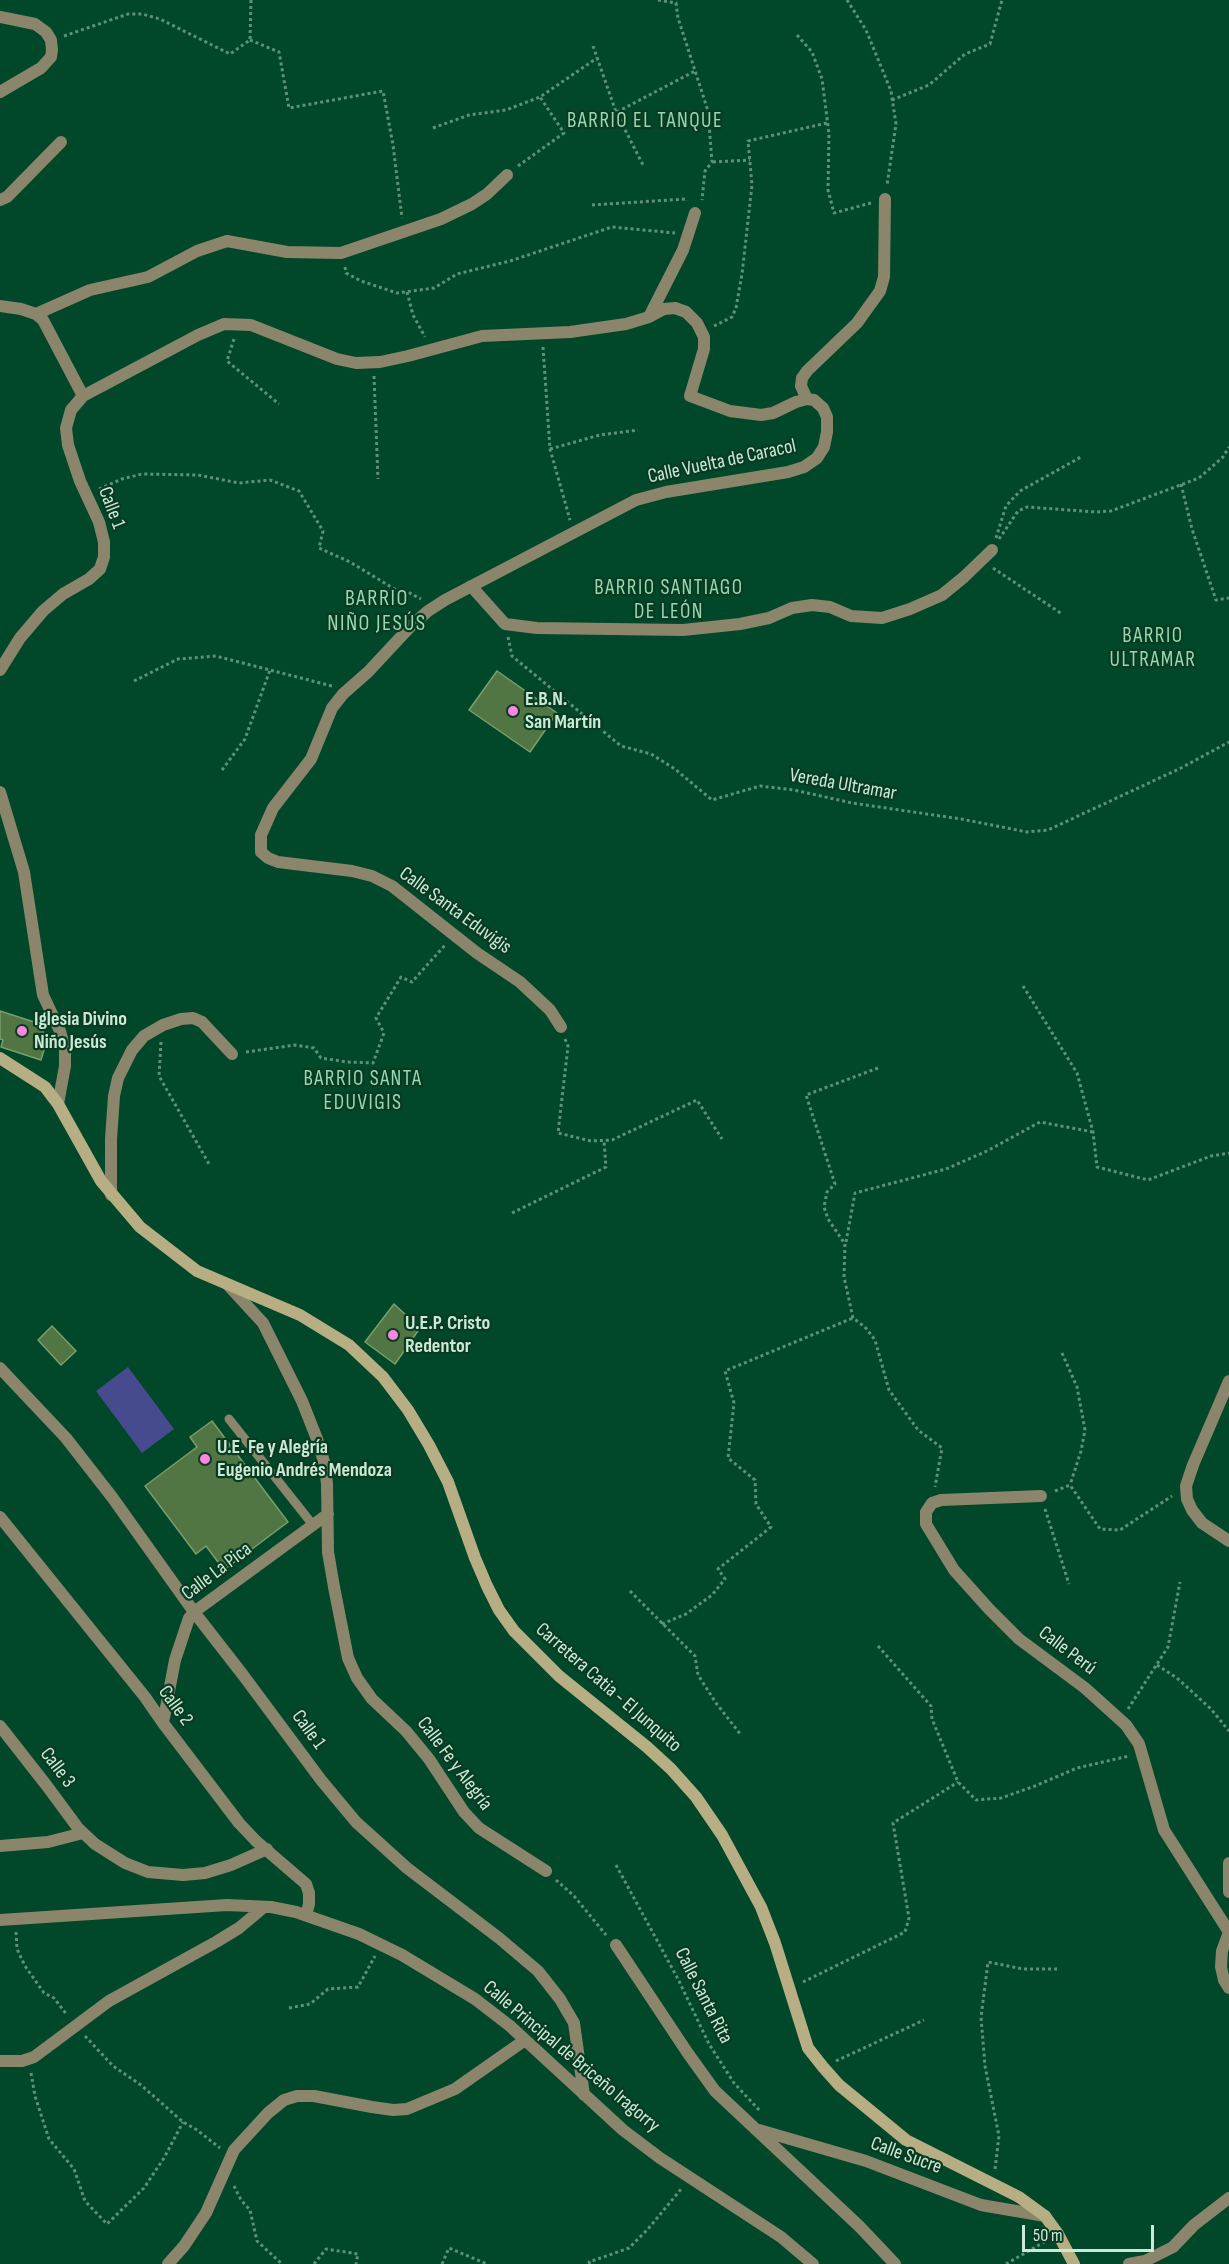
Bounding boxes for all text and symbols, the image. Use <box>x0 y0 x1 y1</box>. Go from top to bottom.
district label: BARRIO EL TANQUE <box>567 109 723 135</box>
street label: Calle Vuelta de Caracol <box>646 435 798 489</box>
street label: Calle 1 <box>92 484 130 532</box>
district label: BARRIO SANTIAGO DE LEÓN <box>594 576 744 626</box>
district label: BARRIO NIÑO JESÚS <box>327 586 427 638</box>
district label: BARRIO ULTRAMAR <box>1109 624 1197 674</box>
place label: E.B.N. San Martín <box>525 688 601 735</box>
marker: E.B.N. San Martín <box>506 704 520 718</box>
street label: Vereda Ultramar <box>788 764 898 806</box>
street label: Calle Santa Eduvigis <box>394 862 516 960</box>
place label: Iglesia Divino Niño Jesús <box>34 1008 127 1055</box>
marker: Iglesia Divino Niño Jesús <box>15 1024 29 1038</box>
district label: BARRIO SANTA EDUVIGIS <box>304 1067 422 1117</box>
place label: U.E.P. Cristo Redentor <box>405 1312 490 1359</box>
marker: U.E.P. Cristo Redentor <box>386 1328 400 1342</box>
place label: U.E. Fe y Alegría Eugenio Andrés Mendoza <box>217 1436 392 1483</box>
marker: U.E. Fe y Alegría Eugenio Andrés Mendoza <box>198 1452 212 1466</box>
street label: Calle La Pica <box>177 1538 257 1606</box>
street label: Carretera Catia - El Junquito <box>530 1618 686 1758</box>
street label: Calle Perú <box>1033 1621 1101 1681</box>
street label: Calle 2 <box>152 1681 198 1731</box>
street label: Calle 1 <box>286 1706 330 1754</box>
street label: Calle Fe y Alegría <box>411 1713 497 1815</box>
street label: Calle 3 <box>34 1743 80 1793</box>
street label: Calle Santa Rita <box>669 1944 737 2048</box>
street label: Calle Principal de Briceño Iragorry <box>478 1976 664 2138</box>
street label: Calle Sucre <box>867 2132 945 2180</box>
scale bar <box>1025 2213 1157 2251</box>
text: 50 m <box>1033 2225 1063 2246</box>

